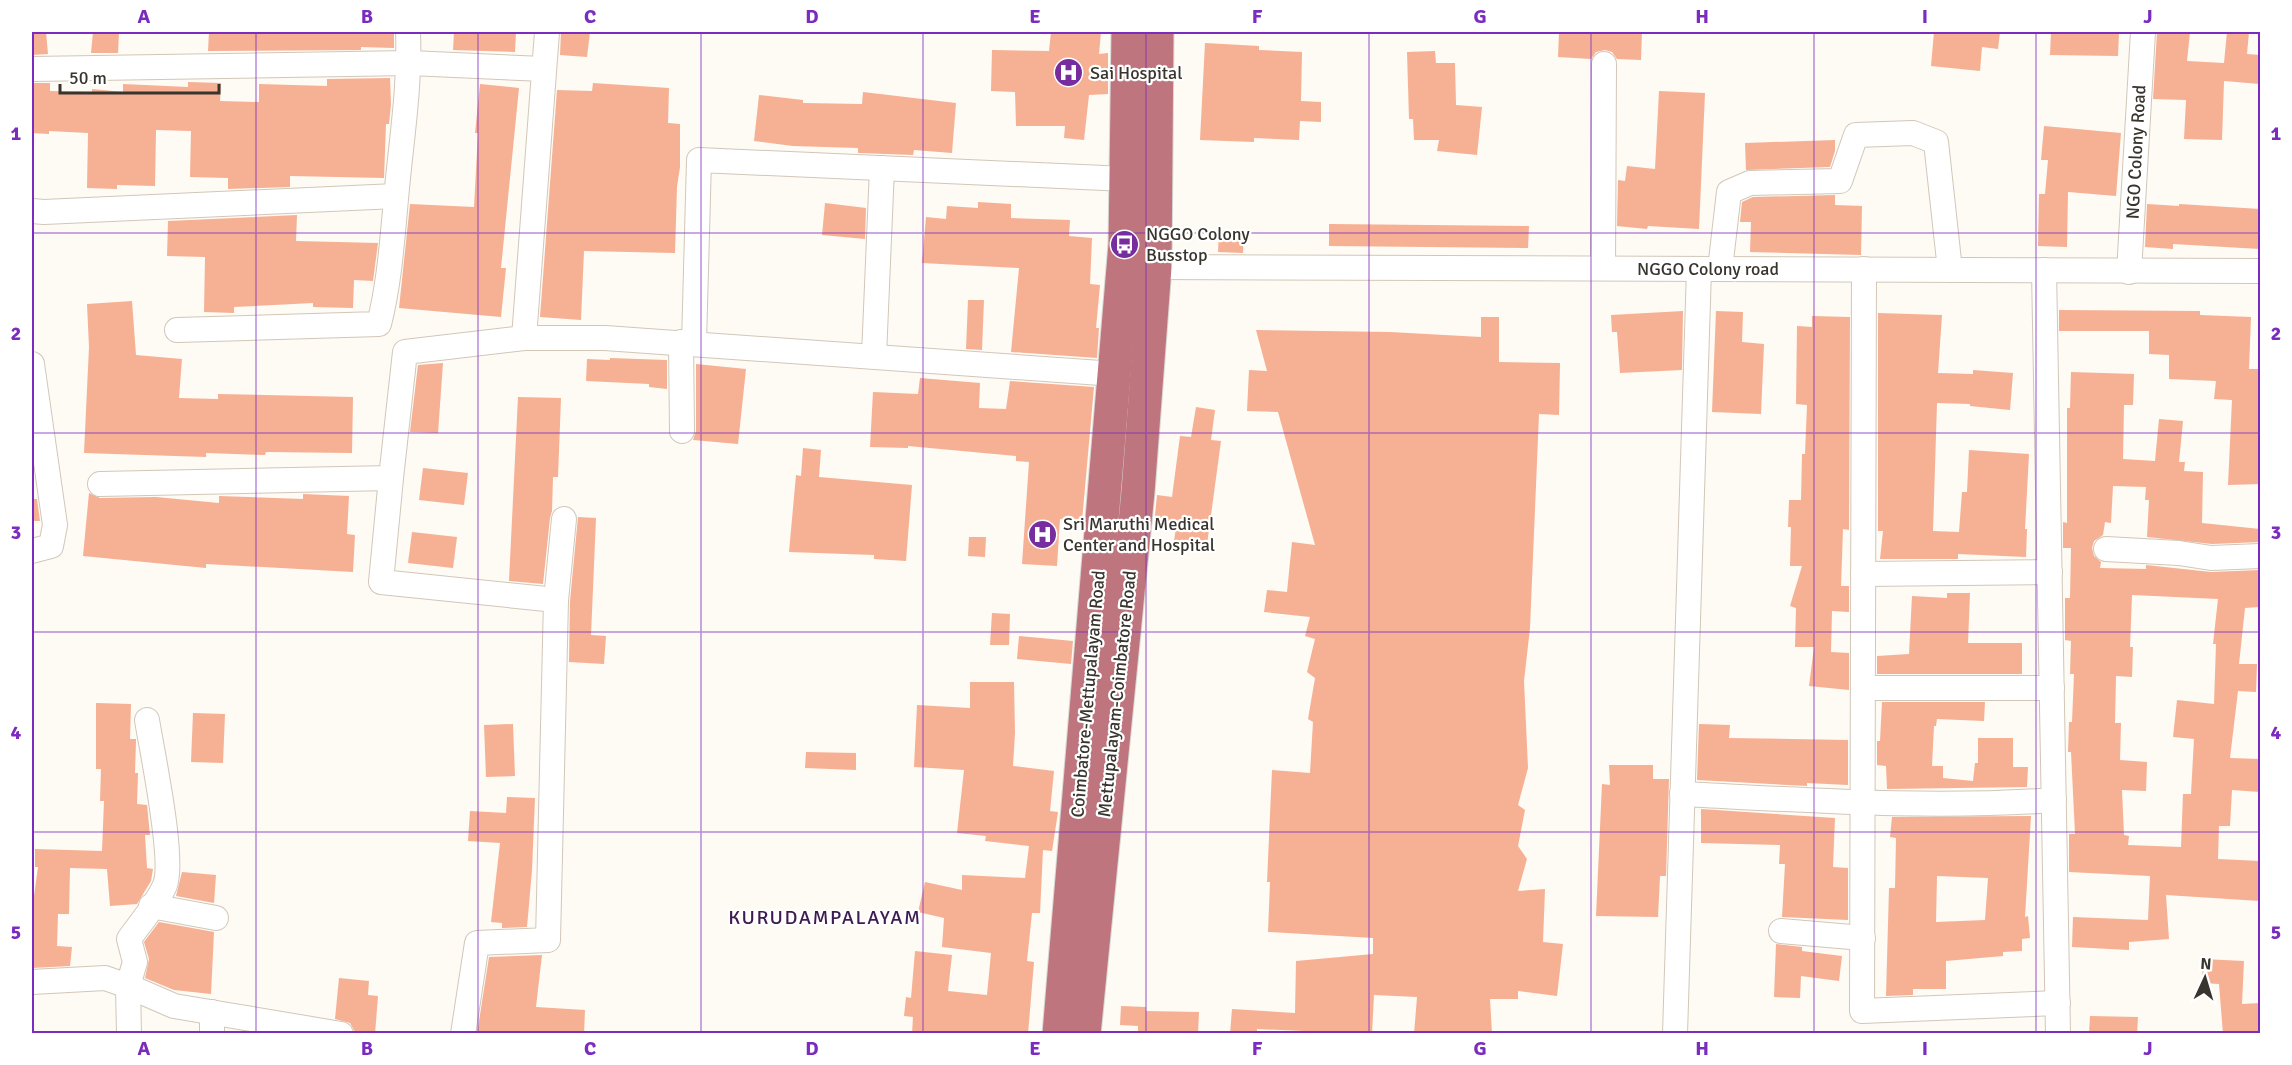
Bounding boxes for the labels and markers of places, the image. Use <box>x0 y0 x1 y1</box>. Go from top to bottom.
hospital icon: Sai Hospital <box>1053 57 1085 89</box>
place label: Sai Hospital <box>1090 62 1182 84</box>
place label: NGGO Colony Busstop <box>1146 223 1250 266</box>
bus stop icon: NGGO Colony Busstop <box>1109 228 1141 260</box>
place label: Sri Maruthi Medical Center and Hospital <box>1063 513 1215 556</box>
hospital icon: Sri Maruthi Medical Center and Hospital <box>1026 518 1058 550</box>

